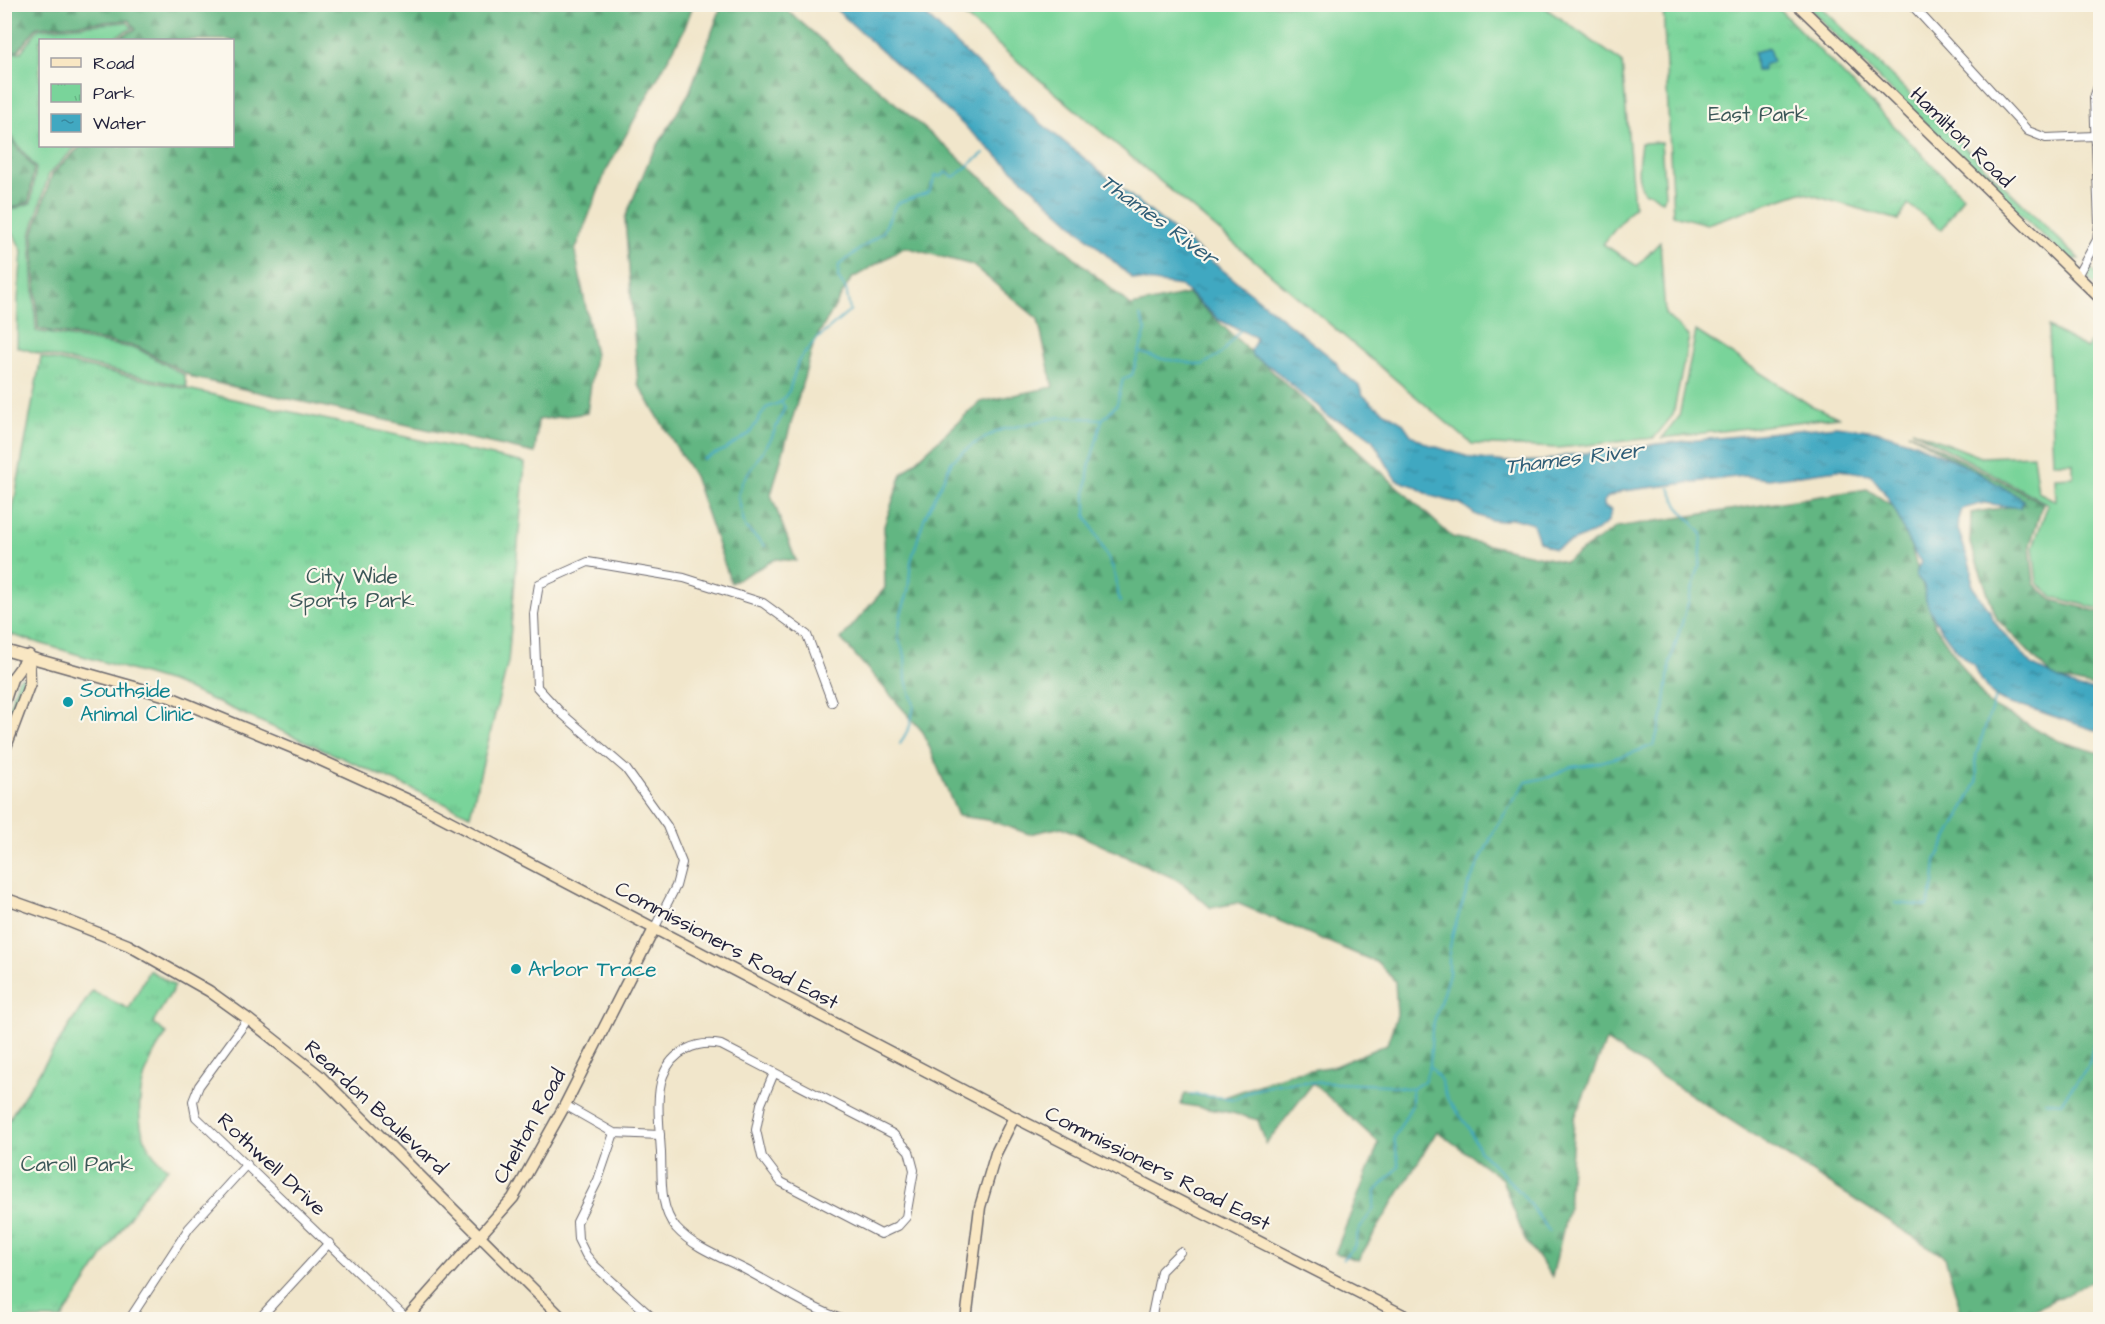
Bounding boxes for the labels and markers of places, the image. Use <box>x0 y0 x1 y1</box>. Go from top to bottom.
place label: Southside Animal Clinic <box>80 676 194 729</box>
marker: Southside Animal Clinic <box>61 695 75 709</box>
place label: Arbor Trace <box>528 955 657 984</box>
marker: Arbor Trace <box>509 962 523 976</box>

